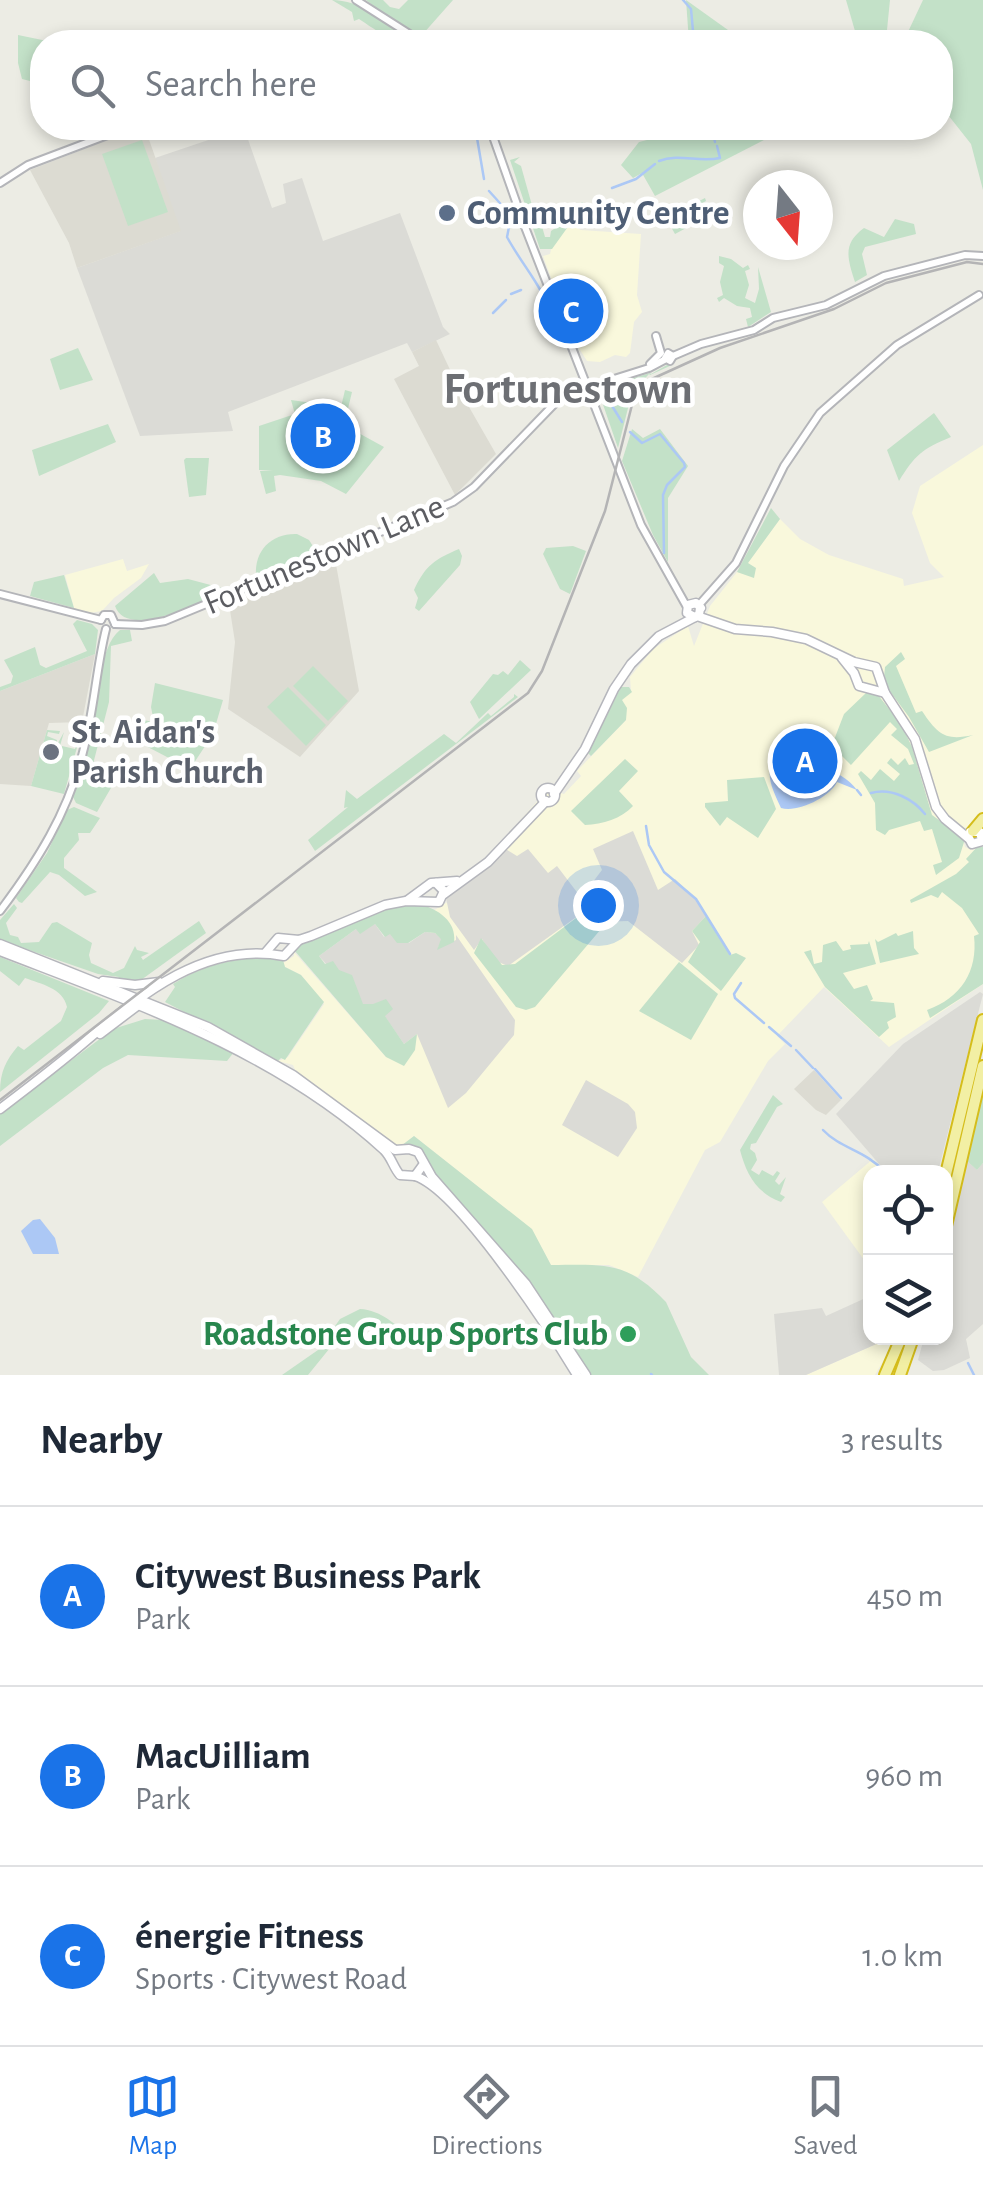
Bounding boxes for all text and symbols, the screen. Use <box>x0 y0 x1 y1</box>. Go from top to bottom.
search box <box>30 30 953 140</box>
icon: search <box>65 58 120 113</box>
text: Search here <box>145 66 317 104</box>
north arrow <box>743 170 833 260</box>
place label: Community Centre <box>467 196 729 231</box>
marker: Community Centre <box>436 202 458 224</box>
pin: C <box>538 274 604 348</box>
district label: Fortunestown <box>443 367 693 412</box>
pin: B <box>290 398 356 474</box>
street label: Fortunestown Lane <box>199 489 449 621</box>
place label: St. Aidan's Parish Church <box>71 715 264 790</box>
pin: A <box>772 724 838 798</box>
marker: St. Aidan's Parish Church <box>40 741 62 763</box>
your location <box>573 880 624 931</box>
map controls <box>863 1165 953 1345</box>
button: locate <box>863 1165 953 1255</box>
button: layers <box>863 1255 953 1345</box>
place label: Roadstone Group Sports Club <box>203 1317 608 1352</box>
marker: Roadstone Group Sports Club <box>617 1323 639 1345</box>
text: Nearby <box>40 1419 163 1461</box>
text: 3 results <box>841 1424 943 1456</box>
text: Citywest Business Park <box>135 1558 481 1596</box>
text: A <box>63 1580 82 1612</box>
text: 450 m <box>866 1580 943 1612</box>
text: Park <box>135 1603 190 1635</box>
text: MacUilliam <box>135 1738 311 1776</box>
text: B <box>63 1760 82 1792</box>
text: 960 m <box>865 1760 943 1792</box>
text: Park <box>135 1783 190 1815</box>
text: énergie Fitness <box>135 1918 364 1956</box>
text: C <box>64 1940 81 1972</box>
text: 1.0 km <box>862 1940 943 1972</box>
text: Sports · Citywest Road <box>135 1963 407 1995</box>
tab: Map <box>125 2069 180 2163</box>
tab: Directions <box>431 2069 543 2163</box>
tab: Saved <box>794 2069 858 2163</box>

